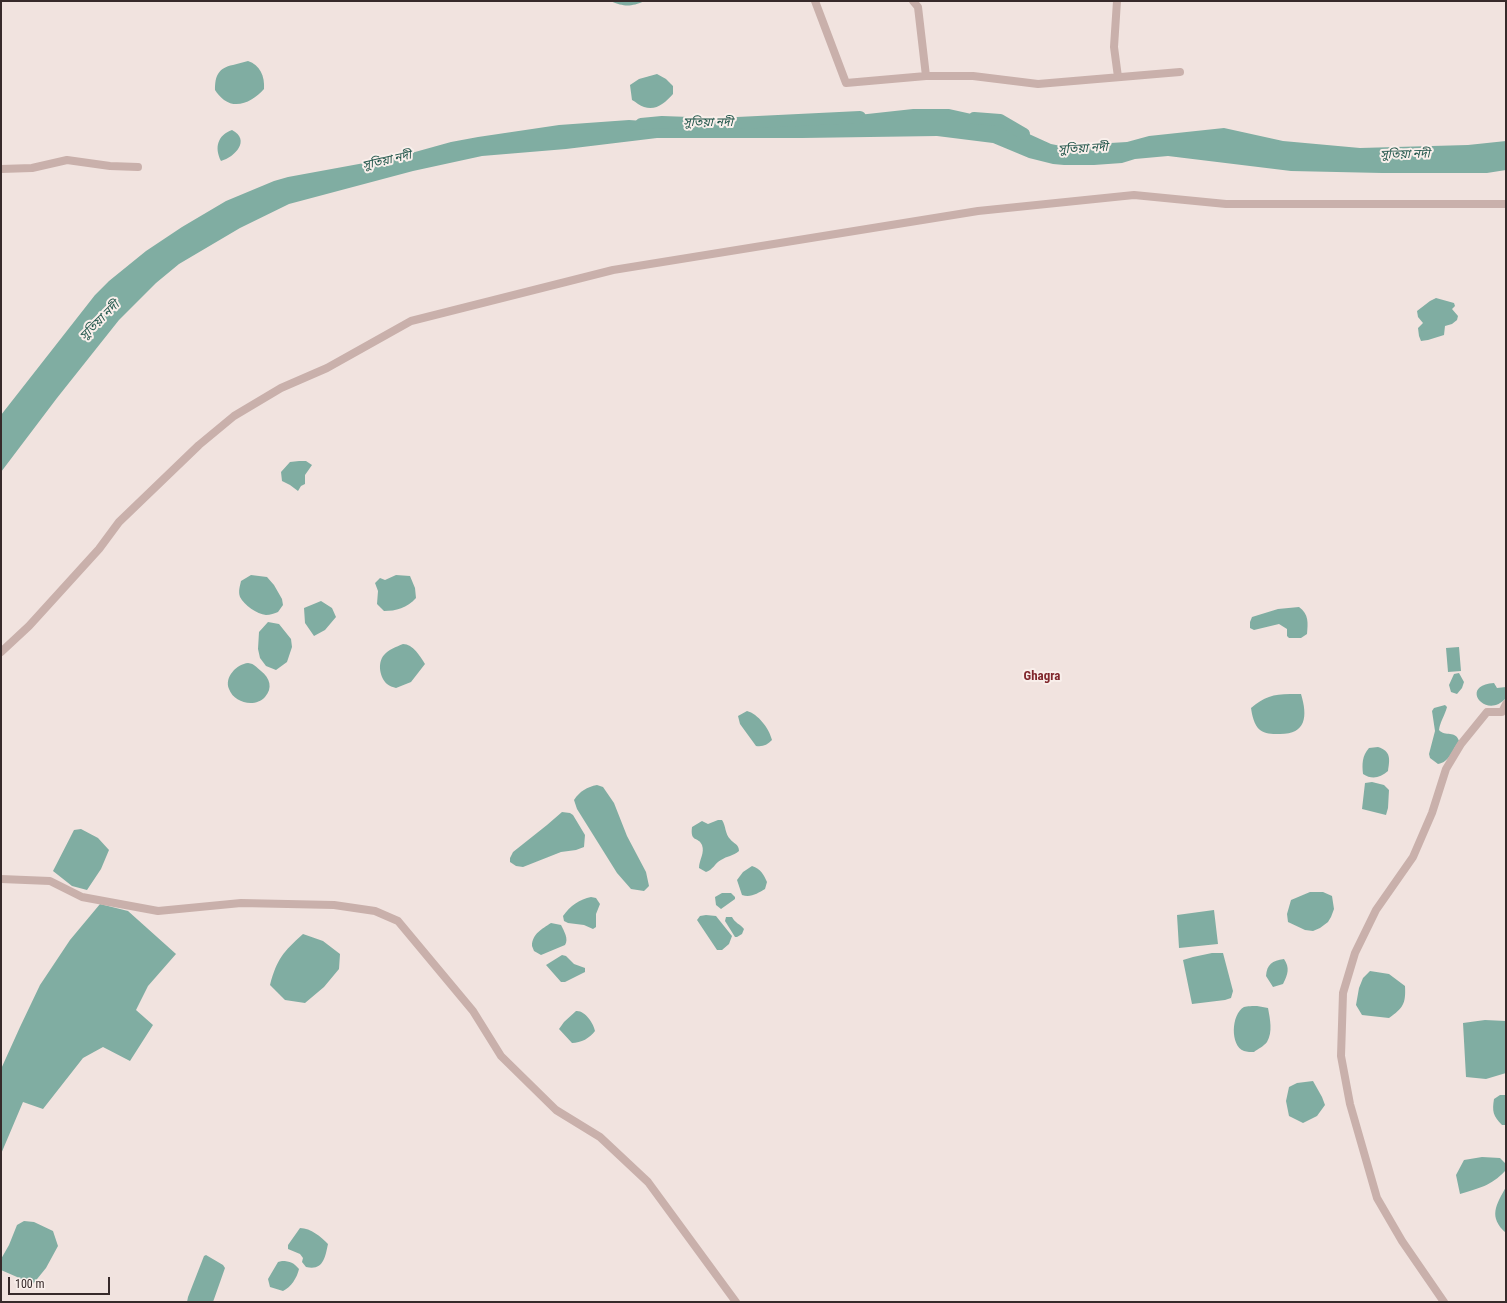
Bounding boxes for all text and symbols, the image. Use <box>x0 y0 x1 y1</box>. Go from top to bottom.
water label: সুতিয়া নদী <box>683 116 733 130</box>
water label: সুতিয়া নদী <box>1058 141 1108 157</box>
water label: সুতিয়া নদী <box>1380 147 1430 163</box>
water label: সুতিয়া নদী <box>361 148 413 174</box>
water label: সুতিয়া নদী <box>77 298 123 344</box>
district label: Ghagra <box>1024 669 1060 685</box>
scale bar <box>10 1269 112 1295</box>
text: 100 m <box>15 1277 45 1291</box>

